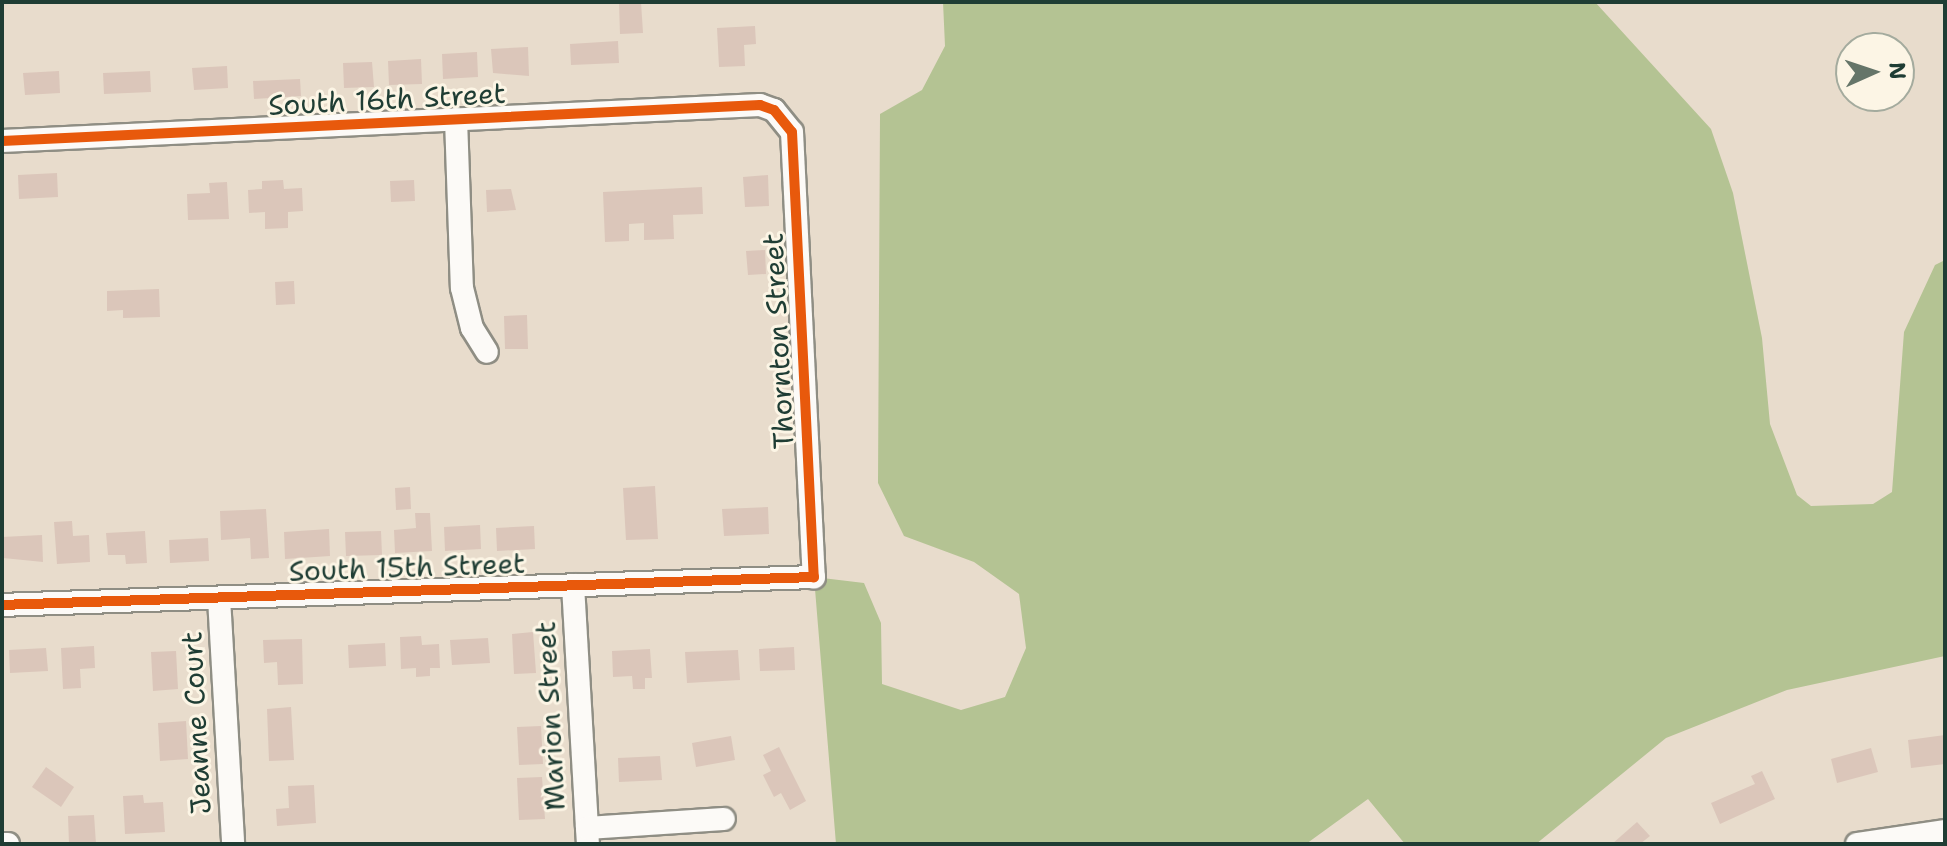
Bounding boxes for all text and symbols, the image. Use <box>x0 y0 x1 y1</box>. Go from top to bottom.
north arrow <box>1835 32 1915 112</box>
text: N <box>1883 61 1912 80</box>
street label: South 16th Street <box>267 76 507 122</box>
street label: Thornton Street <box>756 232 800 450</box>
street label: South 15th Street <box>288 546 526 588</box>
street label: Marion Street <box>528 620 572 812</box>
street label: Jeanne Court <box>174 631 218 815</box>

